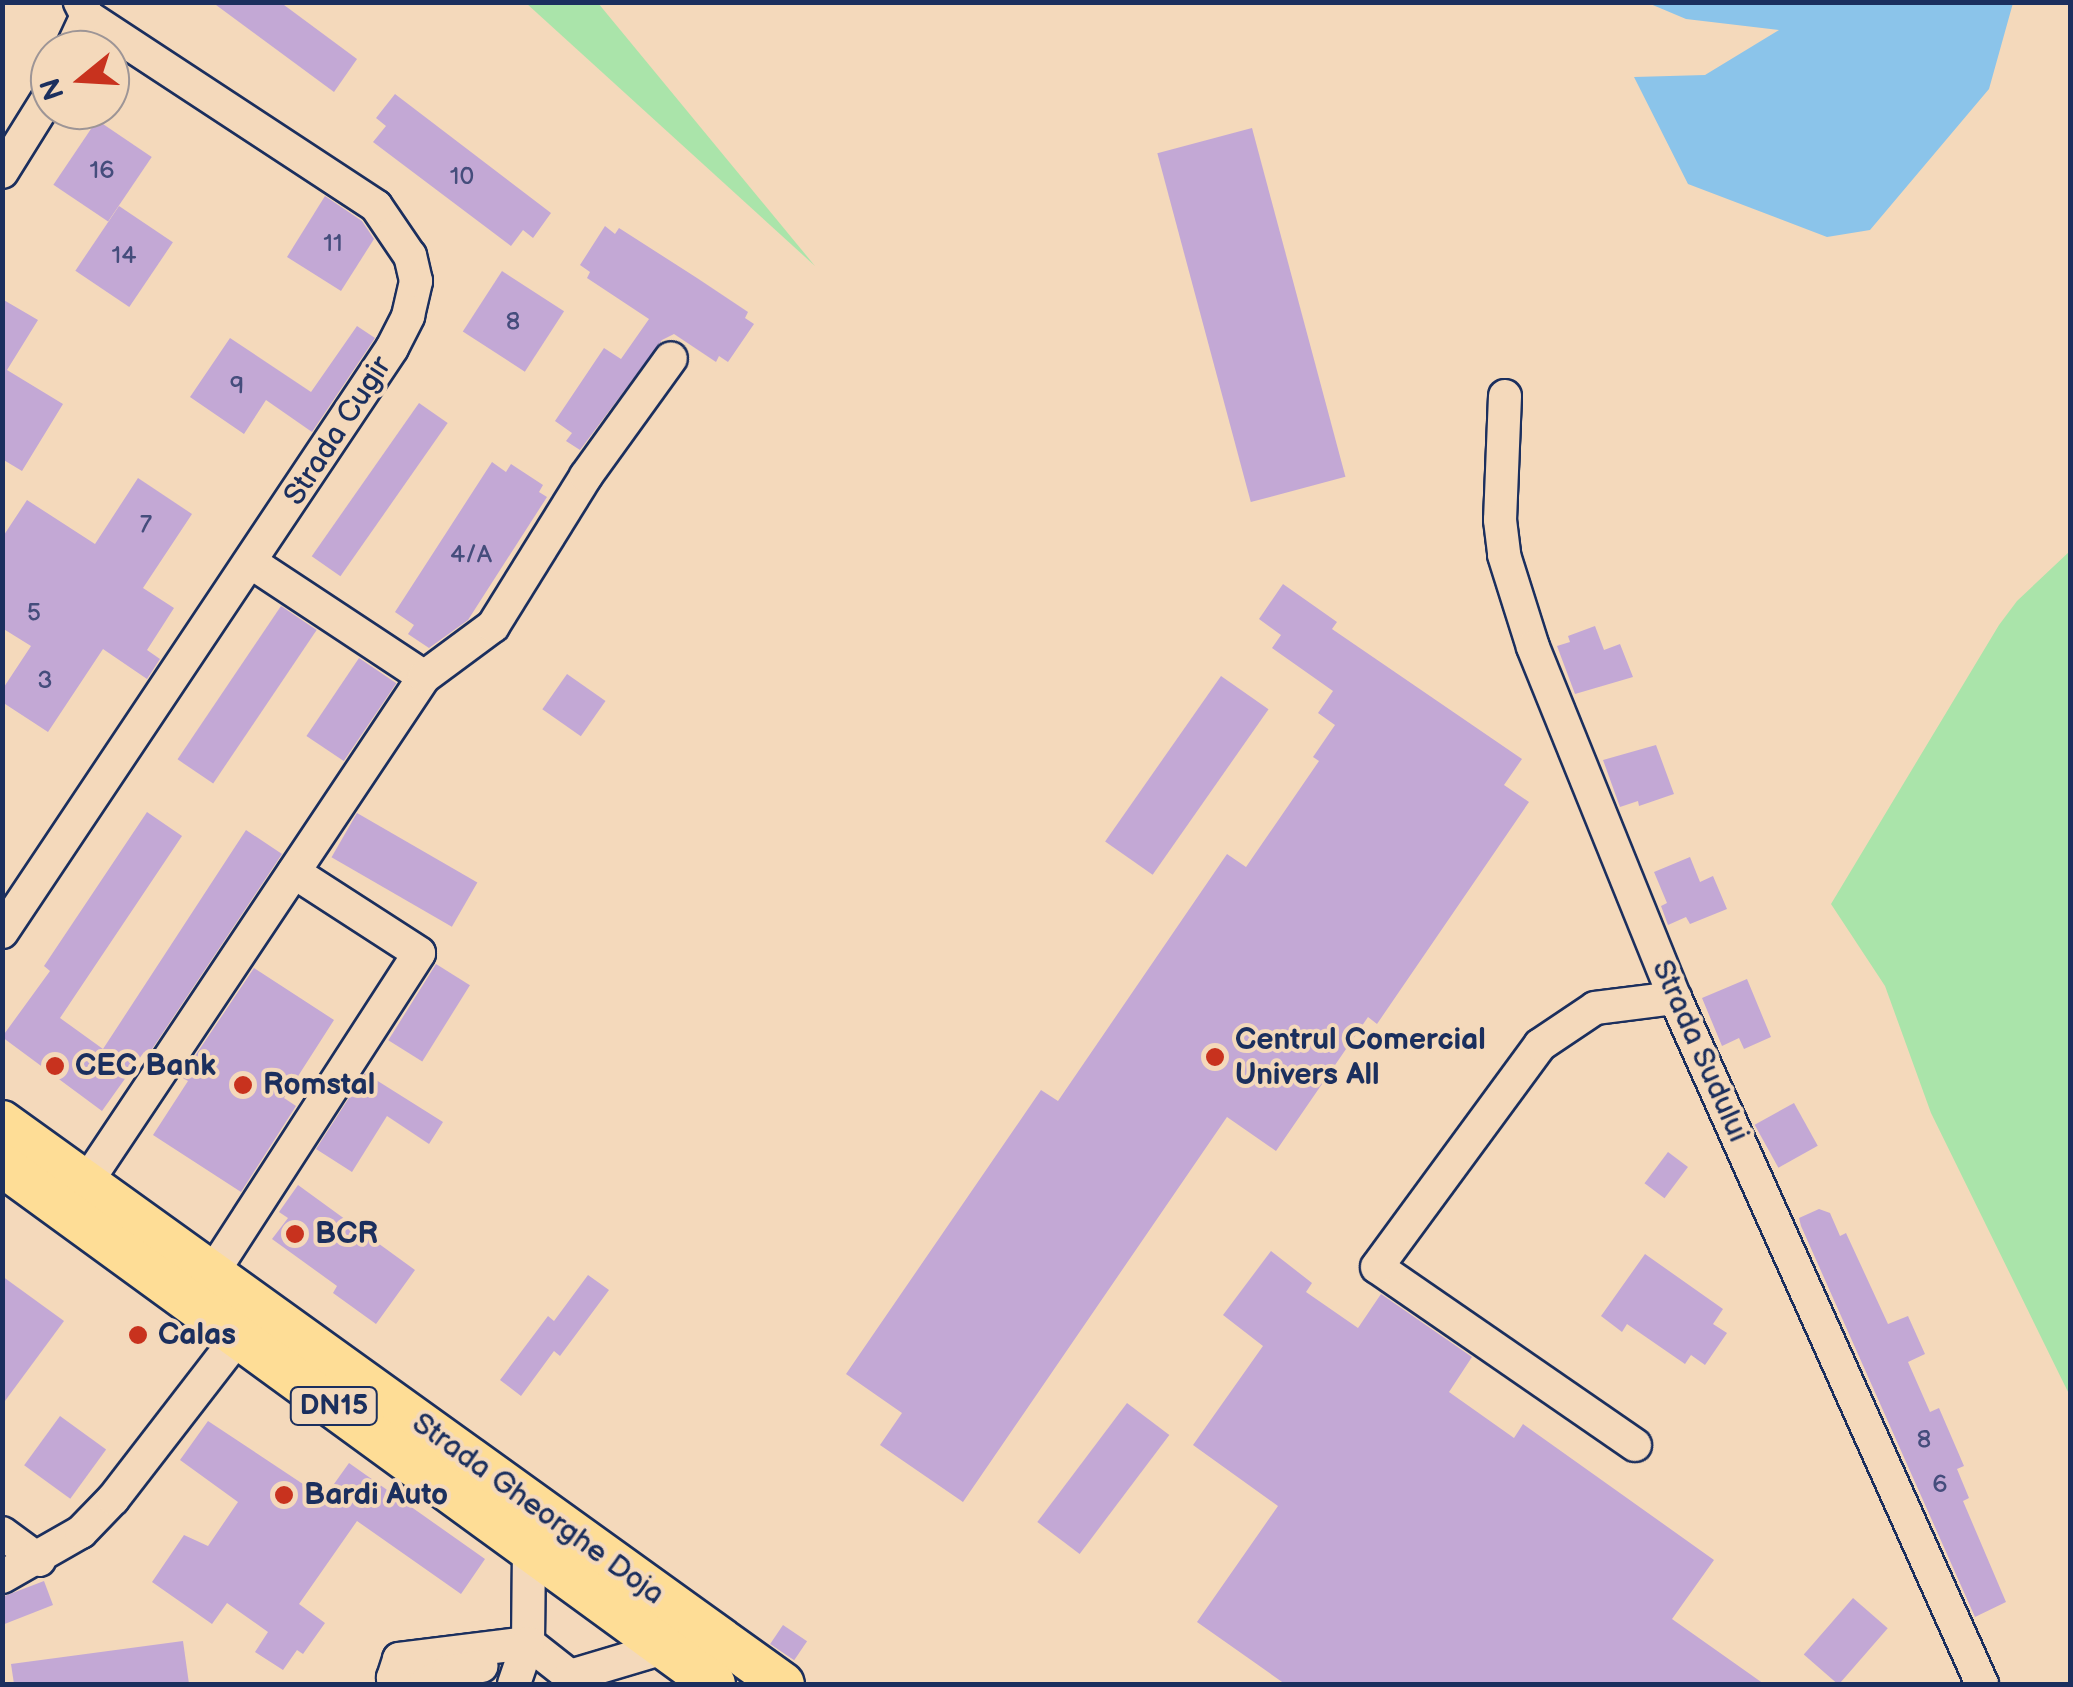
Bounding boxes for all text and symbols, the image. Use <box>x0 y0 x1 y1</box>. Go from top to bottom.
north arrow <box>30 30 130 130</box>
text: N <box>34 74 72 104</box>
house number: 16 <box>90 156 114 186</box>
house number: 10 <box>450 162 474 192</box>
house number: 11 <box>323 229 343 259</box>
house number: 14 <box>112 241 136 271</box>
house number: 8 <box>506 307 520 337</box>
street label: Strada Cugir <box>277 350 399 512</box>
house number: 9 <box>230 371 244 401</box>
house number: 7 <box>140 510 152 540</box>
house number: 4/A <box>450 540 492 570</box>
house number: 5 <box>27 598 41 628</box>
house number: 3 <box>37 666 53 696</box>
street label: Strada Sudului <box>1644 954 1756 1148</box>
place label: Centrul Comercial Univers All <box>1235 1022 1486 1092</box>
marker: Centrul Comercial Univers All <box>1204 1046 1226 1068</box>
place label: CEC Bank <box>75 1048 216 1084</box>
marker: CEC Bank <box>44 1055 66 1077</box>
place label: Romstal <box>263 1067 375 1103</box>
marker: Romstal <box>232 1074 254 1096</box>
place label: BCR <box>315 1216 378 1252</box>
marker: BCR <box>284 1223 306 1245</box>
place label: Calas <box>158 1317 236 1353</box>
marker: Calas <box>127 1324 149 1346</box>
road number: DN15 <box>289 1383 379 1429</box>
street label: Strada Gheorghe Doja <box>405 1405 671 1613</box>
house number: 8 <box>1917 1425 1931 1455</box>
house number: 6 <box>1932 1470 1948 1500</box>
place label: Bardi Auto <box>304 1477 448 1513</box>
marker: Bardi Auto <box>273 1484 295 1506</box>

